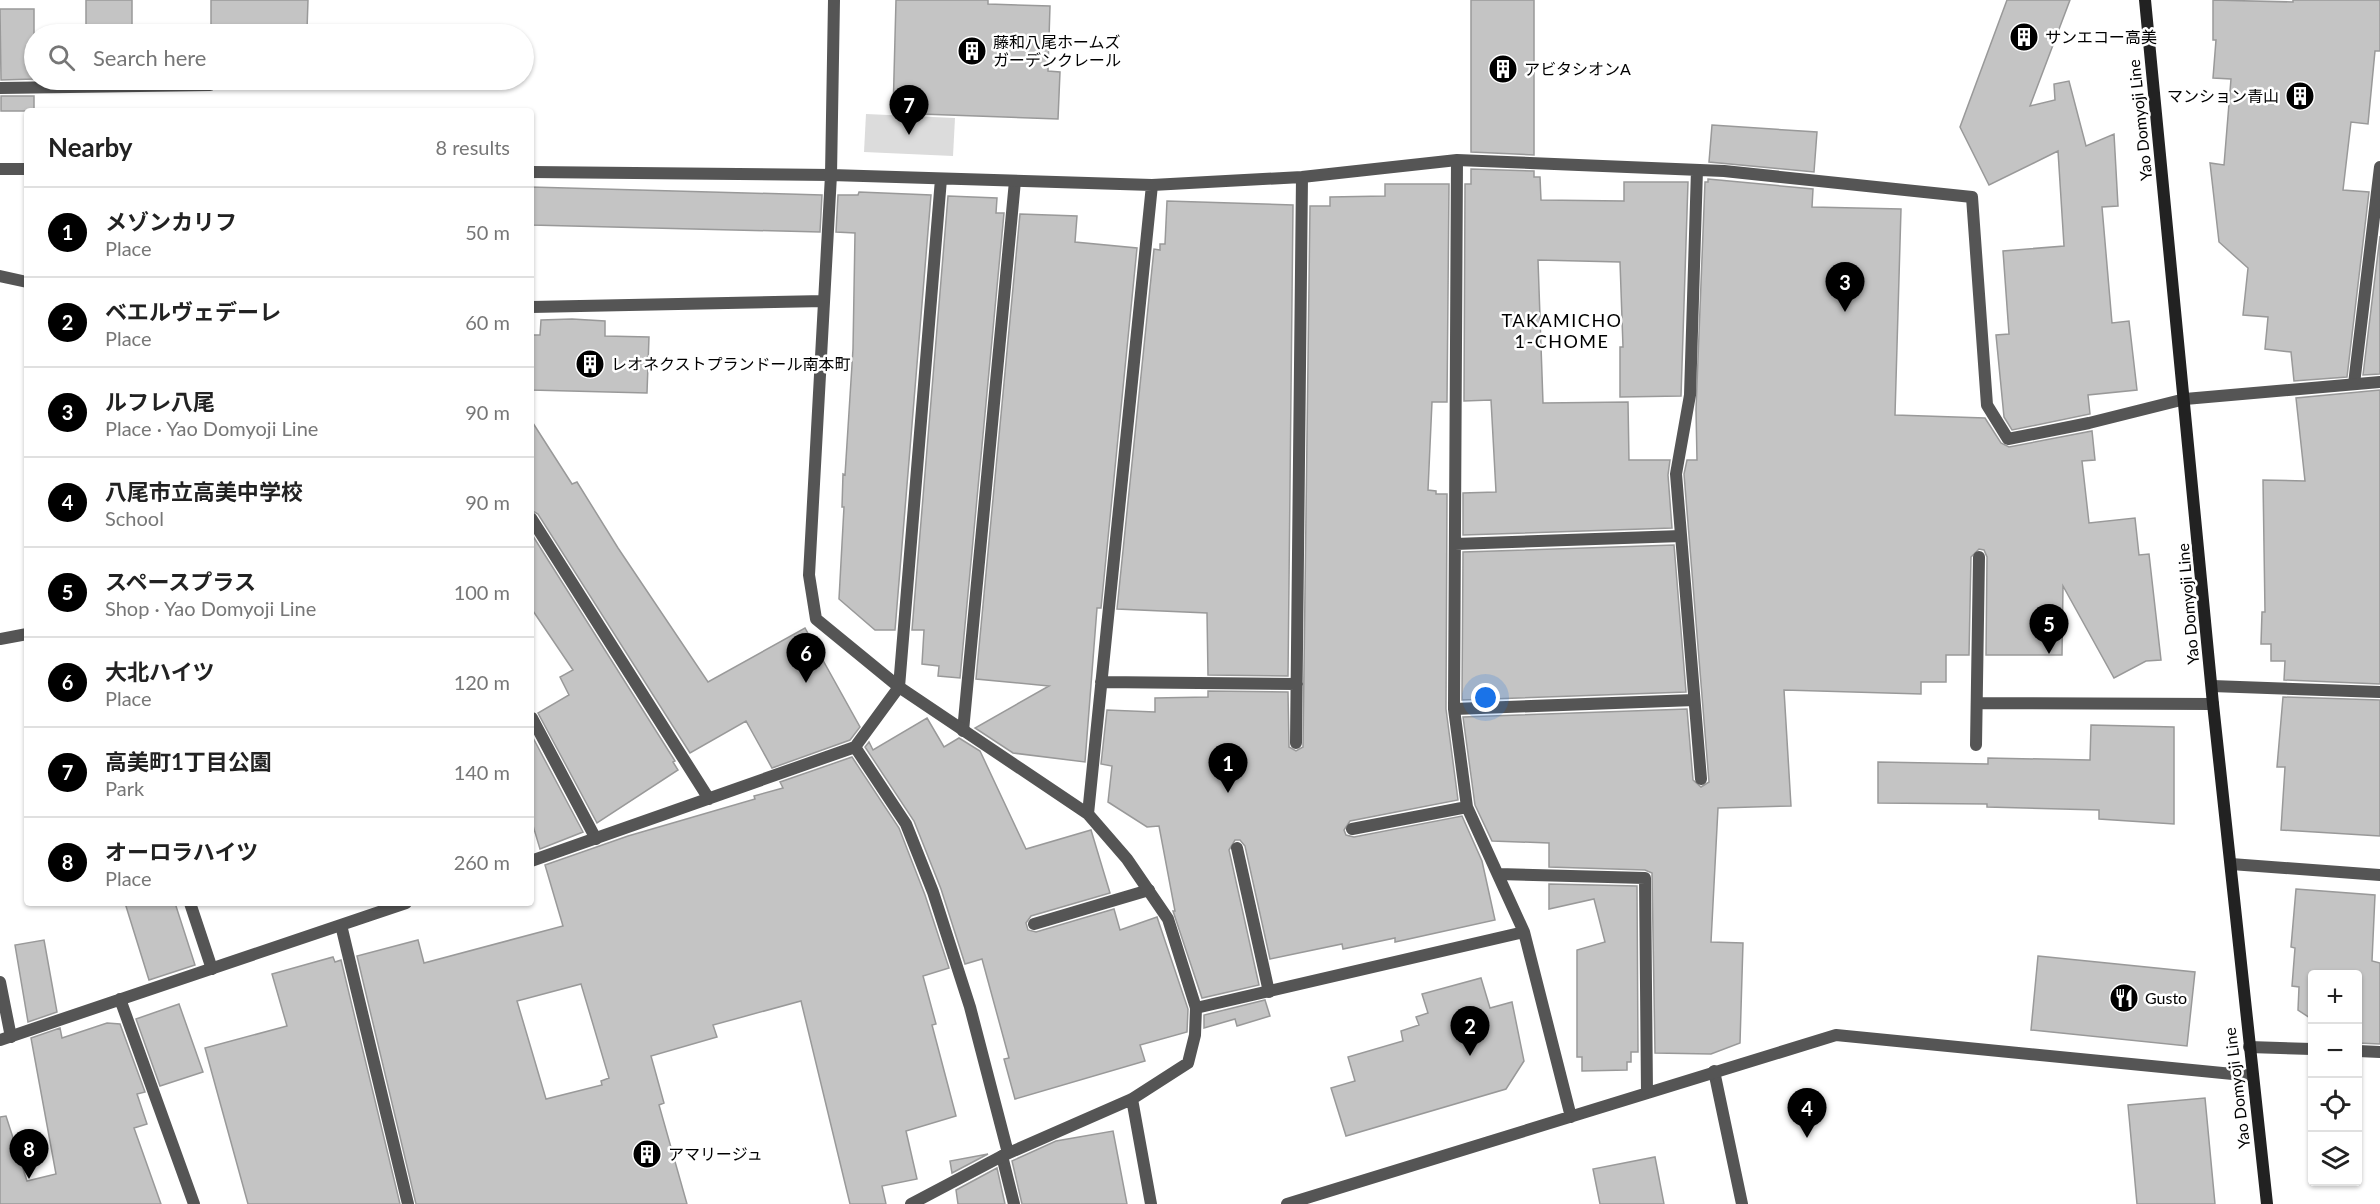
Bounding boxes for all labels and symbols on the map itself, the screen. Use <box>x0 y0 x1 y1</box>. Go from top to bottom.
building icon: サンエコー高美 <box>2008 21 2040 53</box>
place label: サンエコー高美 <box>2045 27 2157 46</box>
place label: 藤和八尾ホームズ ガーデンクレール <box>993 32 1121 69</box>
building icon: 藤和八尾ホームズ ガーデンクレール <box>956 35 988 67</box>
building icon: アビタシオンA <box>1487 53 1519 85</box>
place label: アビタシオンA <box>1524 59 1631 78</box>
street label: Yao Domyoji Line <box>2124 59 2155 182</box>
building icon: マンション青山 <box>2284 80 2316 112</box>
pin: 7 <box>890 86 928 135</box>
place label: マンション青山 <box>2167 86 2279 105</box>
pin: 3 <box>1826 262 1864 312</box>
district label: TAKAMICHO 1-CHOME <box>1501 309 1623 352</box>
building icon: レオネクストプランドール南本町 <box>574 348 606 380</box>
place label: レオネクストプランドール南本町 <box>611 354 851 373</box>
street label: Yao Domyoji Line <box>2173 543 2202 665</box>
pin: 5 <box>2030 604 2068 654</box>
pin: 6 <box>786 634 826 683</box>
your location <box>1471 683 1500 712</box>
pin: 1 <box>1208 744 1248 793</box>
restaurant icon: Gusto <box>2108 982 2140 1014</box>
place label: Gusto <box>2145 988 2187 1007</box>
pin: 2 <box>1450 1006 1490 1056</box>
street label: Yao Domyoji Line <box>2220 1026 2253 1150</box>
pin: 4 <box>1788 1088 1826 1138</box>
pin: 8 <box>9 1130 48 1179</box>
building icon: アマリージュ <box>631 1138 663 1170</box>
place label: アマリージュ <box>668 1144 763 1163</box>

